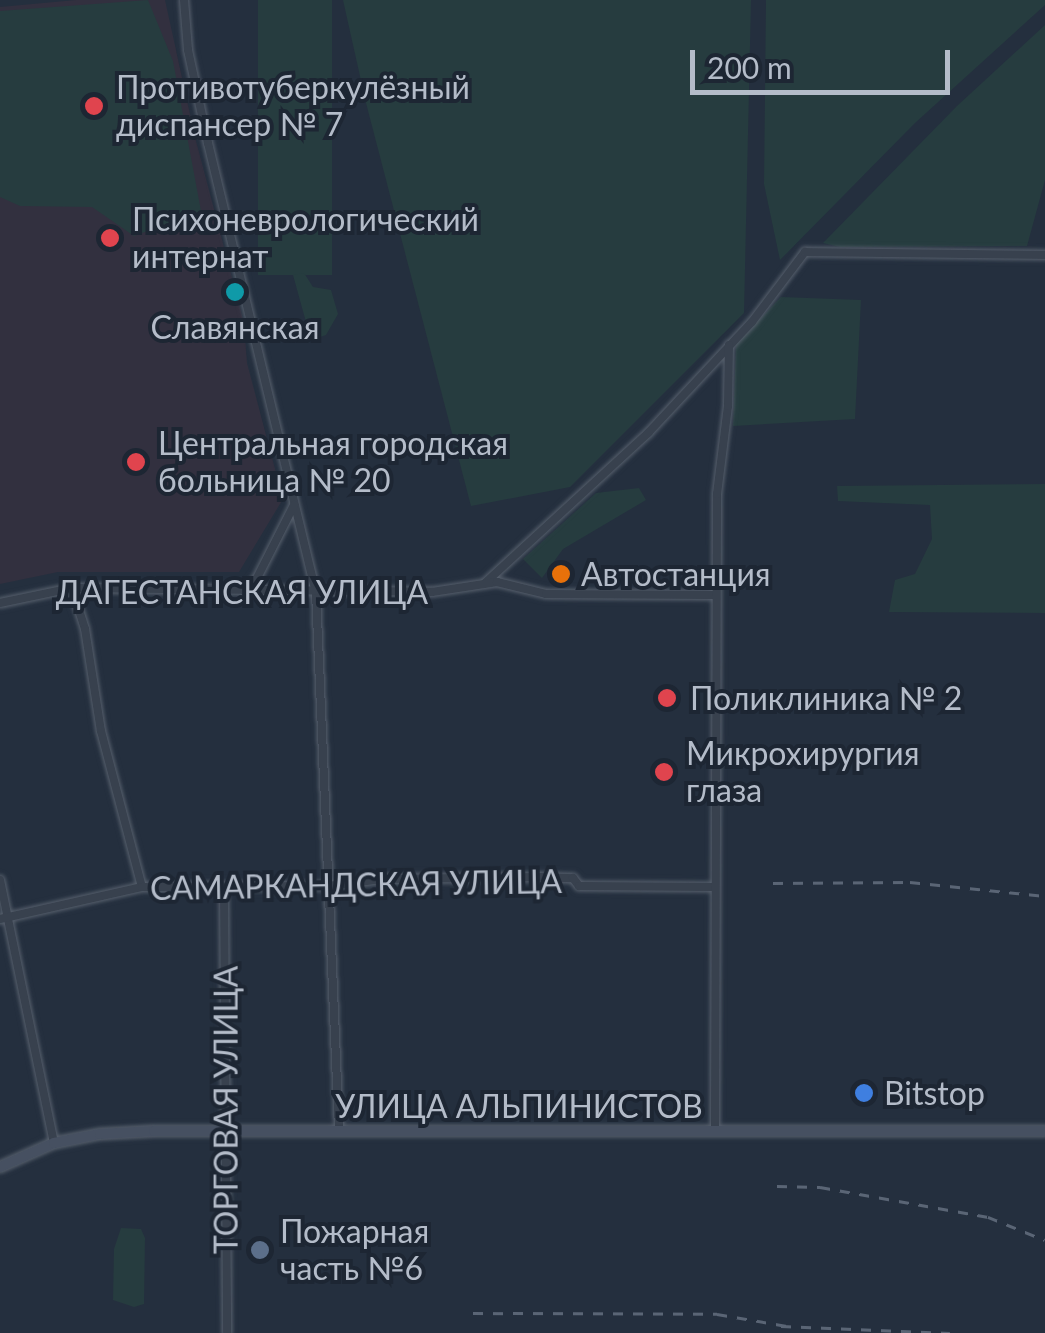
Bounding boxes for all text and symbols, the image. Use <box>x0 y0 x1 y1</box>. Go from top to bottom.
scale bar <box>695 30 955 92</box>
text: 200 m <box>707 49 792 85</box>
place label: Противотуберкулёзный диспансер № 7 <box>116 69 470 144</box>
marker: Противотуберкулёзный диспансер № 7 <box>81 93 107 119</box>
place label: Психоневрологический интернат <box>132 201 479 276</box>
marker: Психоневрологический интернат <box>97 225 123 251</box>
marker: Славянская <box>224 281 246 303</box>
place label: Славянская <box>150 308 320 346</box>
place label: Центральная городская больница № 20 <box>158 425 508 500</box>
marker: Центральная городская больница № 20 <box>123 449 149 475</box>
place label: Автостанция <box>581 555 771 593</box>
marker: Автостанция <box>550 563 572 585</box>
street label: ДАГЕСТАНСКАЯ УЛИЦА <box>56 573 428 611</box>
place label: Поликлиника № 2 <box>690 679 962 717</box>
marker: Поликлиника № 2 <box>654 685 680 711</box>
place label: Микрохирургия глаза <box>686 735 919 810</box>
marker: Микрохирургия глаза <box>651 759 677 785</box>
street label: САМАРКАНДСКАЯ УЛИЦА <box>150 862 562 908</box>
street label: ТОРГОВАЯ УЛИЦА <box>207 966 245 1254</box>
place label: Bitstop <box>884 1074 985 1112</box>
marker: Bitstop <box>853 1082 875 1104</box>
street label: УЛИЦА АЛЬПИНИСТОВ <box>335 1087 703 1125</box>
place label: Пожарная часть №6 <box>280 1213 429 1288</box>
marker: Пожарная часть №6 <box>249 1239 271 1261</box>

